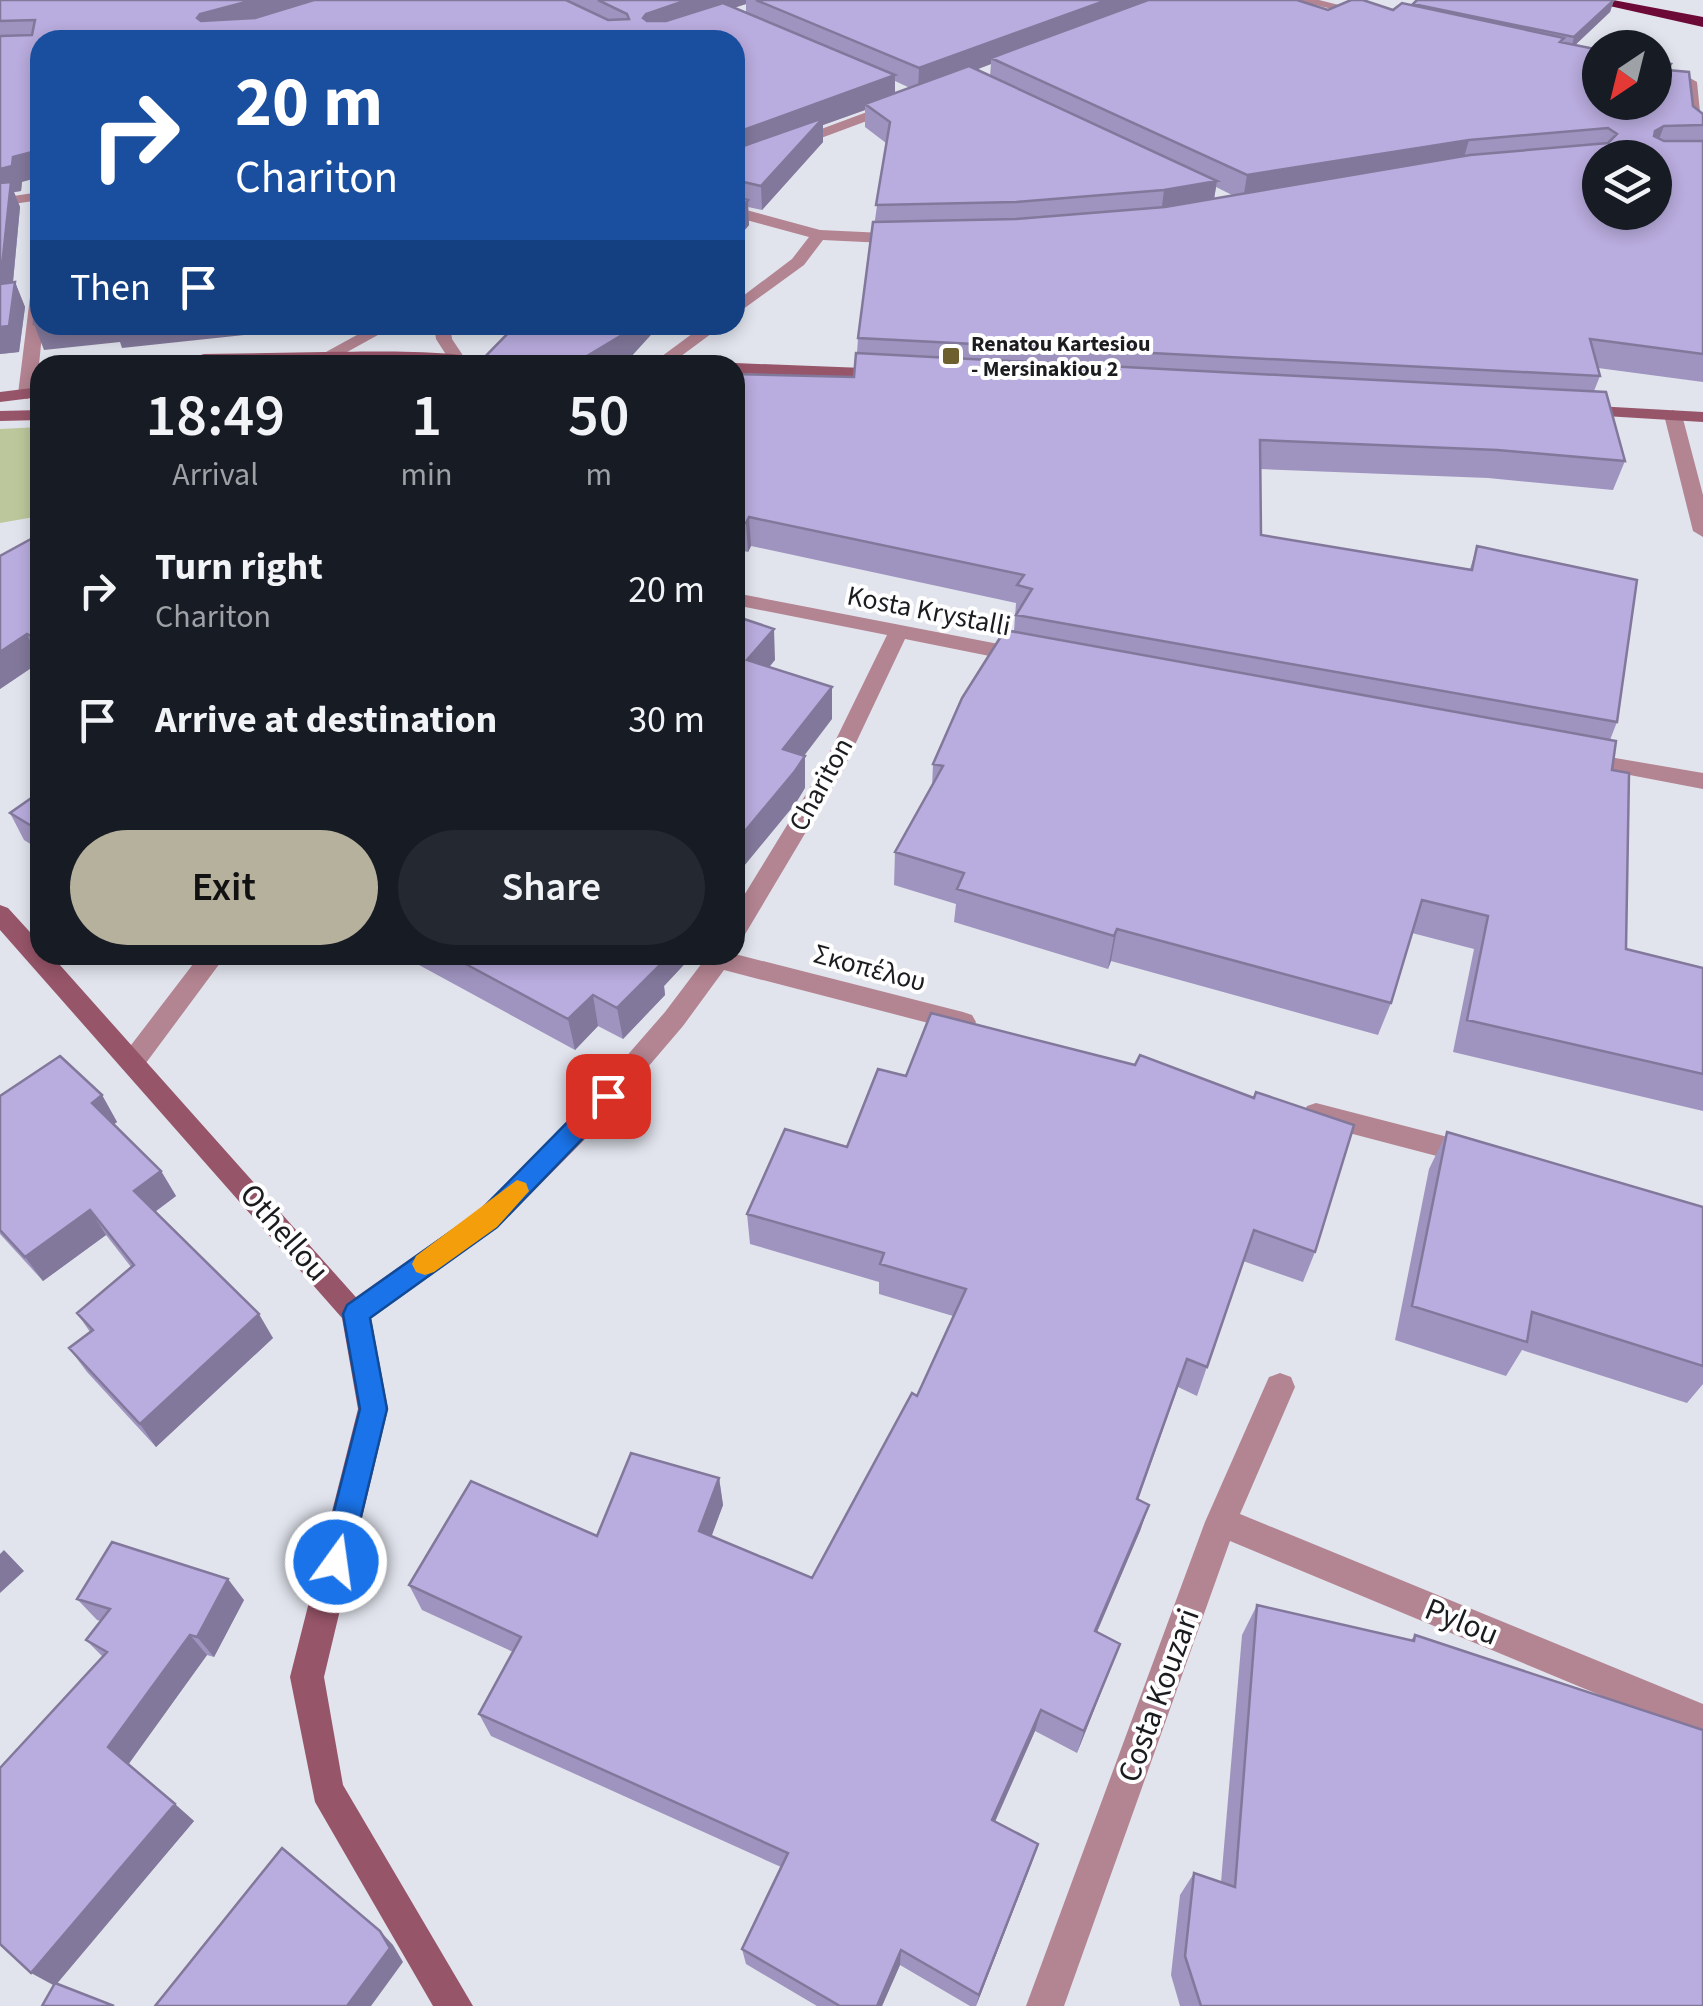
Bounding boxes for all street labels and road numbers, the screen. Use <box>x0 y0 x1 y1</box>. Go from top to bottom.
street label: Kosta Krystalli <box>844 576 1014 646</box>
street label: Chariton <box>779 730 863 839</box>
street label: Σκοπέλου <box>809 934 930 1002</box>
street label: Othellou <box>229 1174 340 1292</box>
street label: Pylou <box>1418 1586 1505 1657</box>
street label: Costa Kouzari <box>1106 1602 1212 1789</box>

